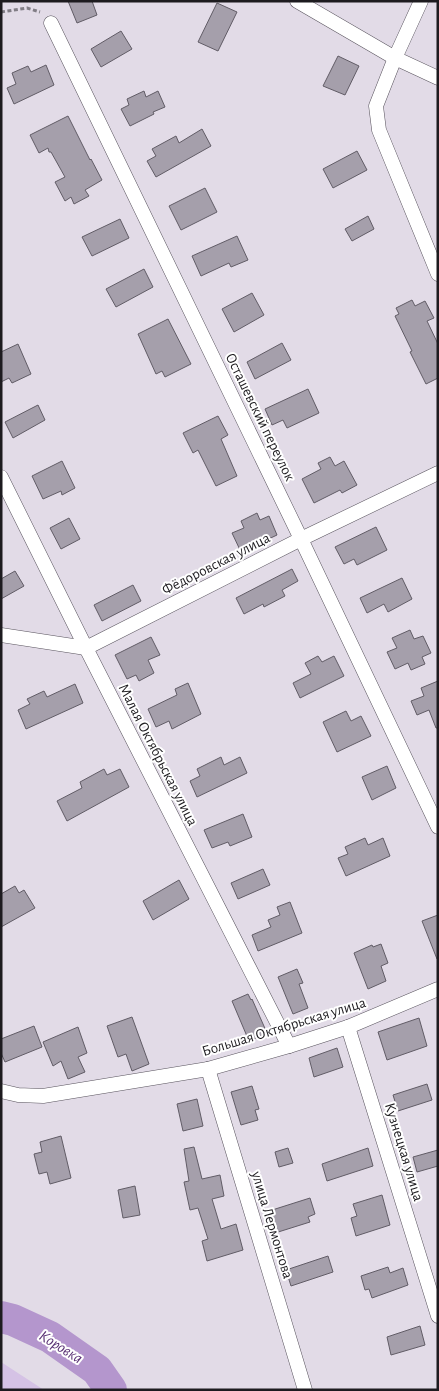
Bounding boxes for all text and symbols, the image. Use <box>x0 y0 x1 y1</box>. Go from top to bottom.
street label: Осташевский переулок <box>223 351 297 483</box>
street label: Фёдоровская улица <box>160 530 273 598</box>
street label: Малая Октябрьская улица <box>116 682 200 828</box>
street label: Большая Октябрьская улица <box>200 995 368 1059</box>
street label: Кузнецкая улица <box>382 1101 426 1203</box>
street label: улица Лермонтова <box>248 1169 296 1281</box>
water label: Коровка <box>36 1328 86 1367</box>

